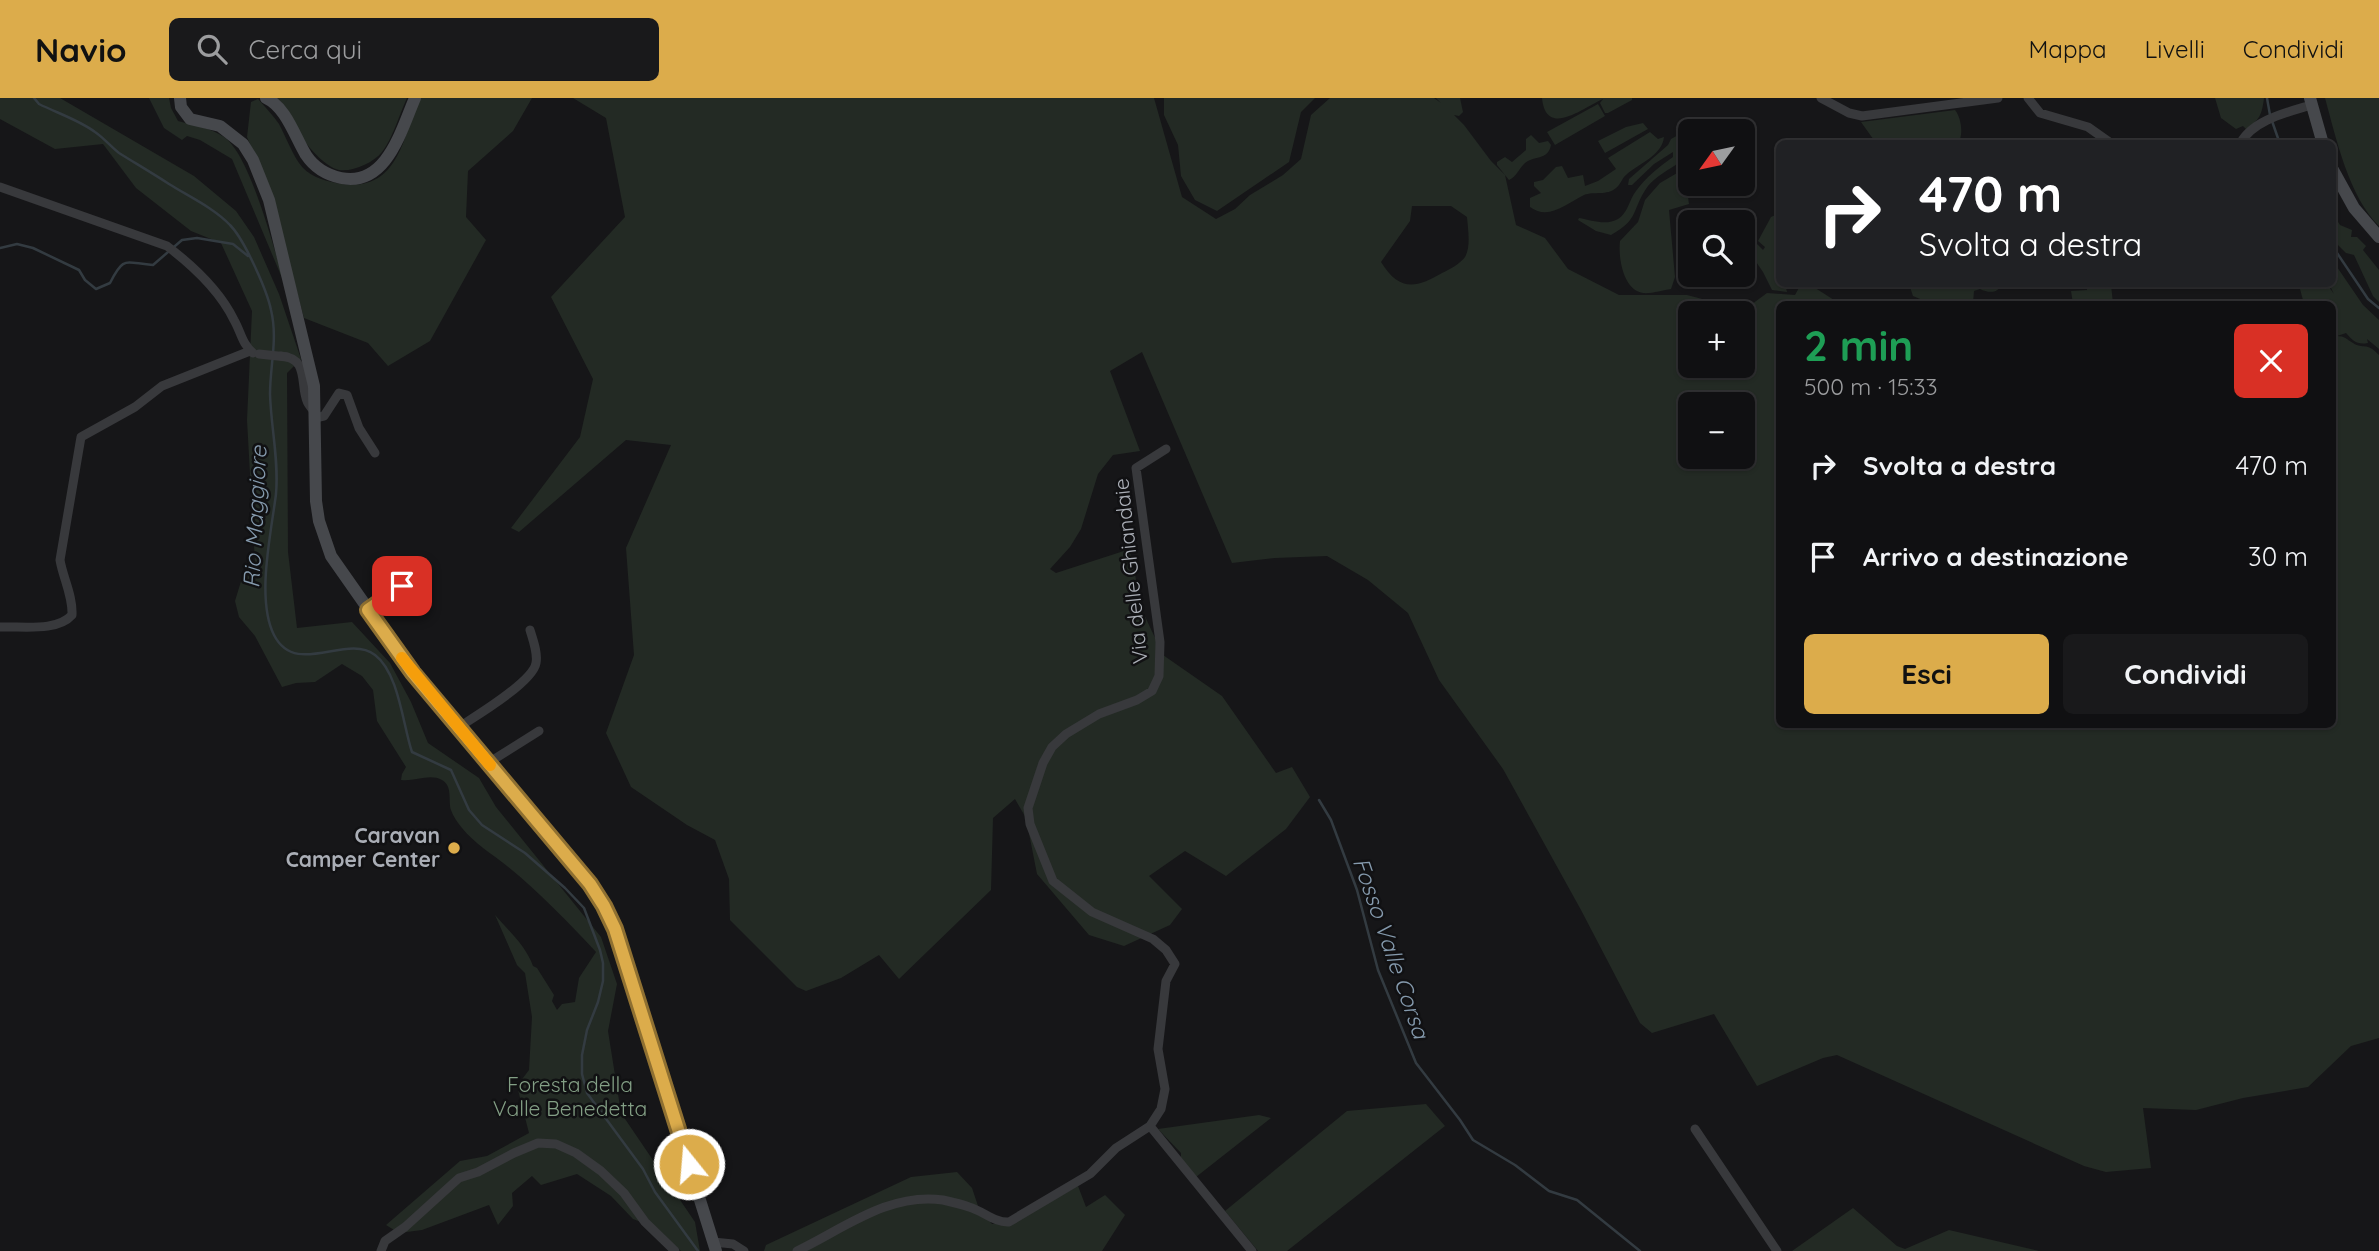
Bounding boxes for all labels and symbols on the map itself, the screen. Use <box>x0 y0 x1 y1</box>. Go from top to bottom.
north arrow <box>1678 119 1755 196</box>
water label: Rio Maggiore <box>236 444 273 589</box>
street label: Via delle Ghiandaie <box>1107 477 1153 665</box>
pin <box>372 556 432 616</box>
place label: Caravan Camper Center <box>286 822 440 872</box>
marker: Caravan Camper Center <box>446 840 462 856</box>
water label: Fosso Valle Corsa <box>1347 854 1436 1043</box>
park label: Foresta della Valle Benedetta <box>493 1071 647 1121</box>
position arrow <box>652 1127 726 1201</box>

